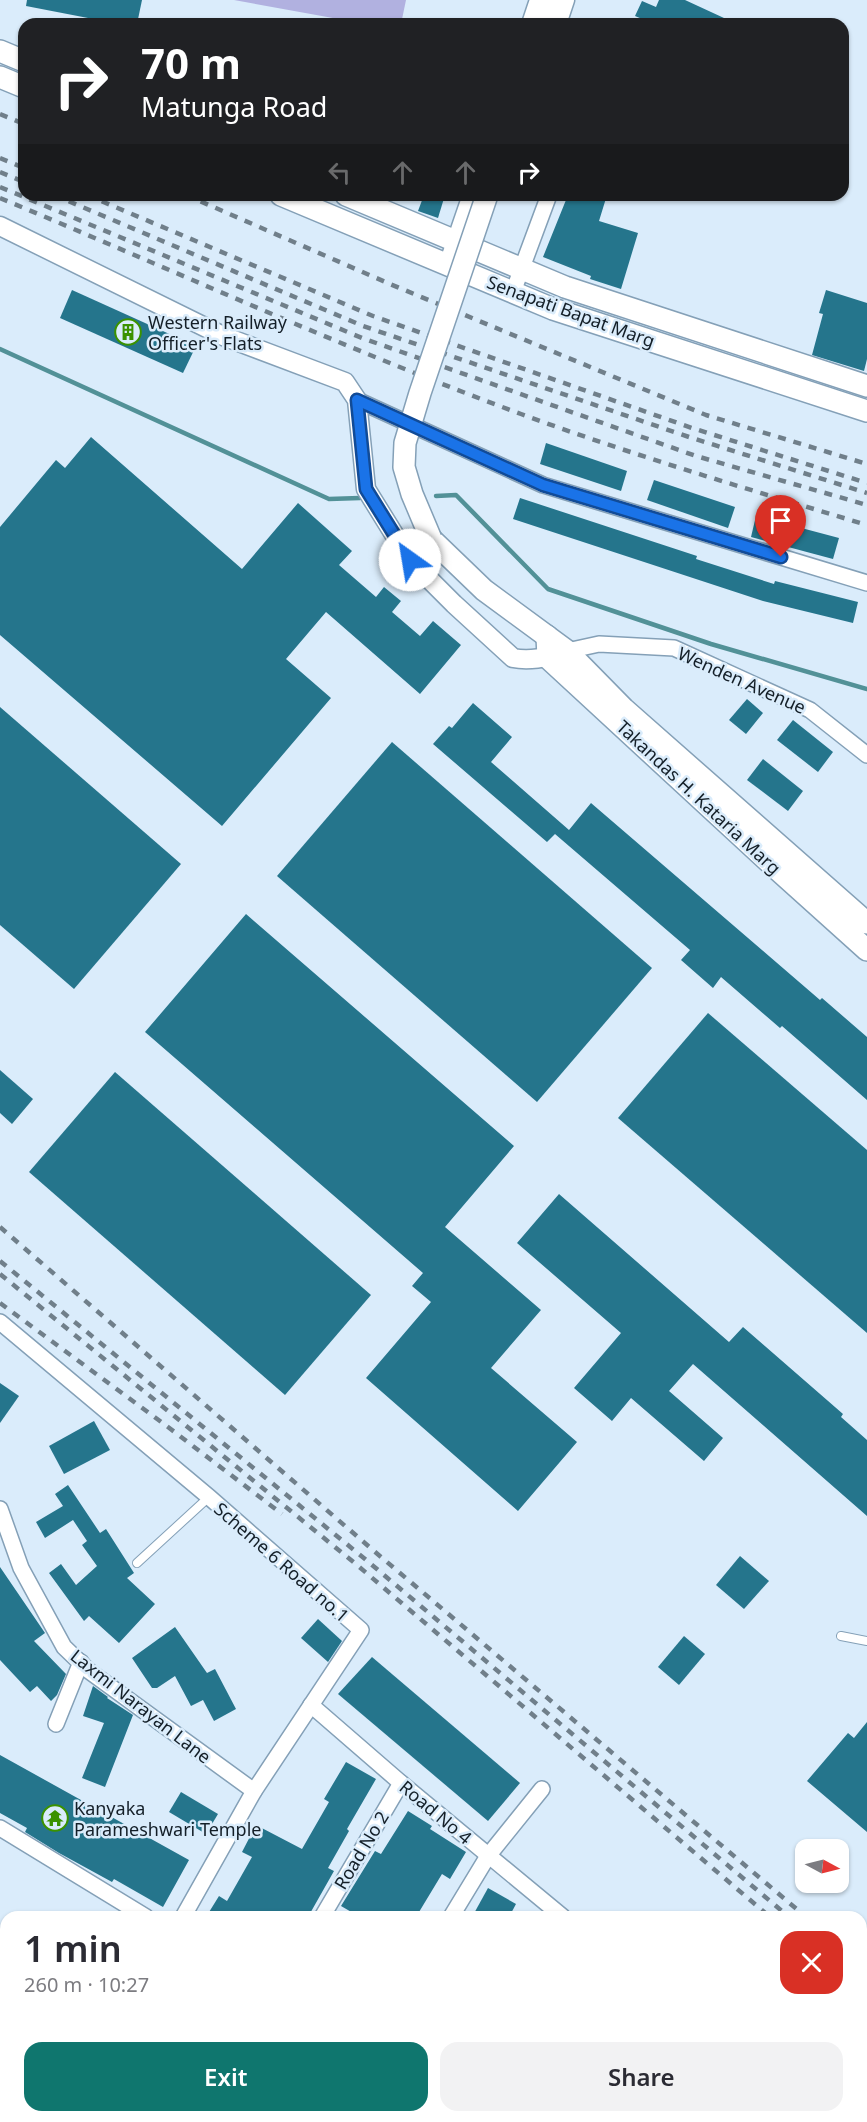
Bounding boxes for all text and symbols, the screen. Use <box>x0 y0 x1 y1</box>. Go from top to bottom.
text: 70 m <box>141 34 241 91</box>
icon: right <box>42 42 120 120</box>
text: Matunga Road <box>141 88 327 125</box>
icon: left <box>323 156 356 189</box>
icon: ahead <box>386 156 419 189</box>
icon: ahead <box>449 156 482 189</box>
icon: right <box>512 156 545 189</box>
street label: Senapati Bapat Marg <box>484 269 658 353</box>
place label: Western Railway Officer's Flats <box>148 310 288 355</box>
building icon: Western Railway Officer's Flats <box>113 317 143 347</box>
pin <box>755 495 806 557</box>
icon: arrive <box>764 504 797 537</box>
position arrow <box>378 528 442 592</box>
street label: Wenden Avenue <box>674 641 810 719</box>
street label: Takandas H. Kataria Marg <box>612 714 786 880</box>
street label: Scheme 6 Road no.1 <box>209 1497 355 1627</box>
street label: Laxmi Narayan Lane <box>66 1644 216 1768</box>
street label: Road No 4 <box>395 1775 477 1849</box>
place label: Kanyaka Parameshwari Temple <box>74 1796 262 1841</box>
temple icon: Kanyaka Parameshwari Temple <box>40 1803 70 1833</box>
street label: Road No 2 <box>328 1806 394 1894</box>
north arrow <box>795 1839 849 1893</box>
map controls <box>795 1839 849 1893</box>
text: 1 min <box>24 1924 122 1973</box>
button: close <box>780 1931 843 1994</box>
text: 260 m · 10:27 <box>24 1971 149 1998</box>
button: Exit <box>24 2042 428 2111</box>
button: Share <box>440 2042 843 2111</box>

